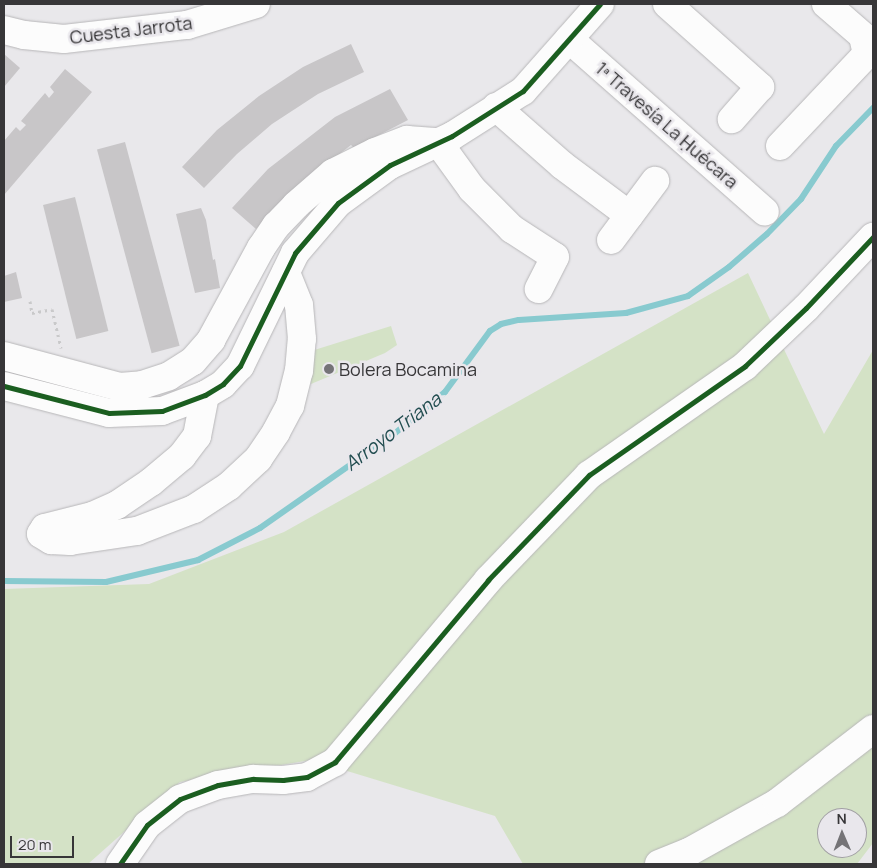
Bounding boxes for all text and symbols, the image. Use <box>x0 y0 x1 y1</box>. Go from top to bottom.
street label: Cuesta Jarrota <box>68 12 194 48</box>
street label: 1ª Travesía La Ḥuécara <box>591 57 743 193</box>
place label: Bolera Bocamina <box>339 358 477 380</box>
marker: Bolera Bocamina <box>323 363 335 375</box>
water label: Arroyo Triana <box>340 388 446 476</box>
north arrow <box>817 808 867 858</box>
text: N <box>837 809 847 828</box>
scale bar <box>12 826 76 858</box>
text: 20 m <box>18 834 51 855</box>

